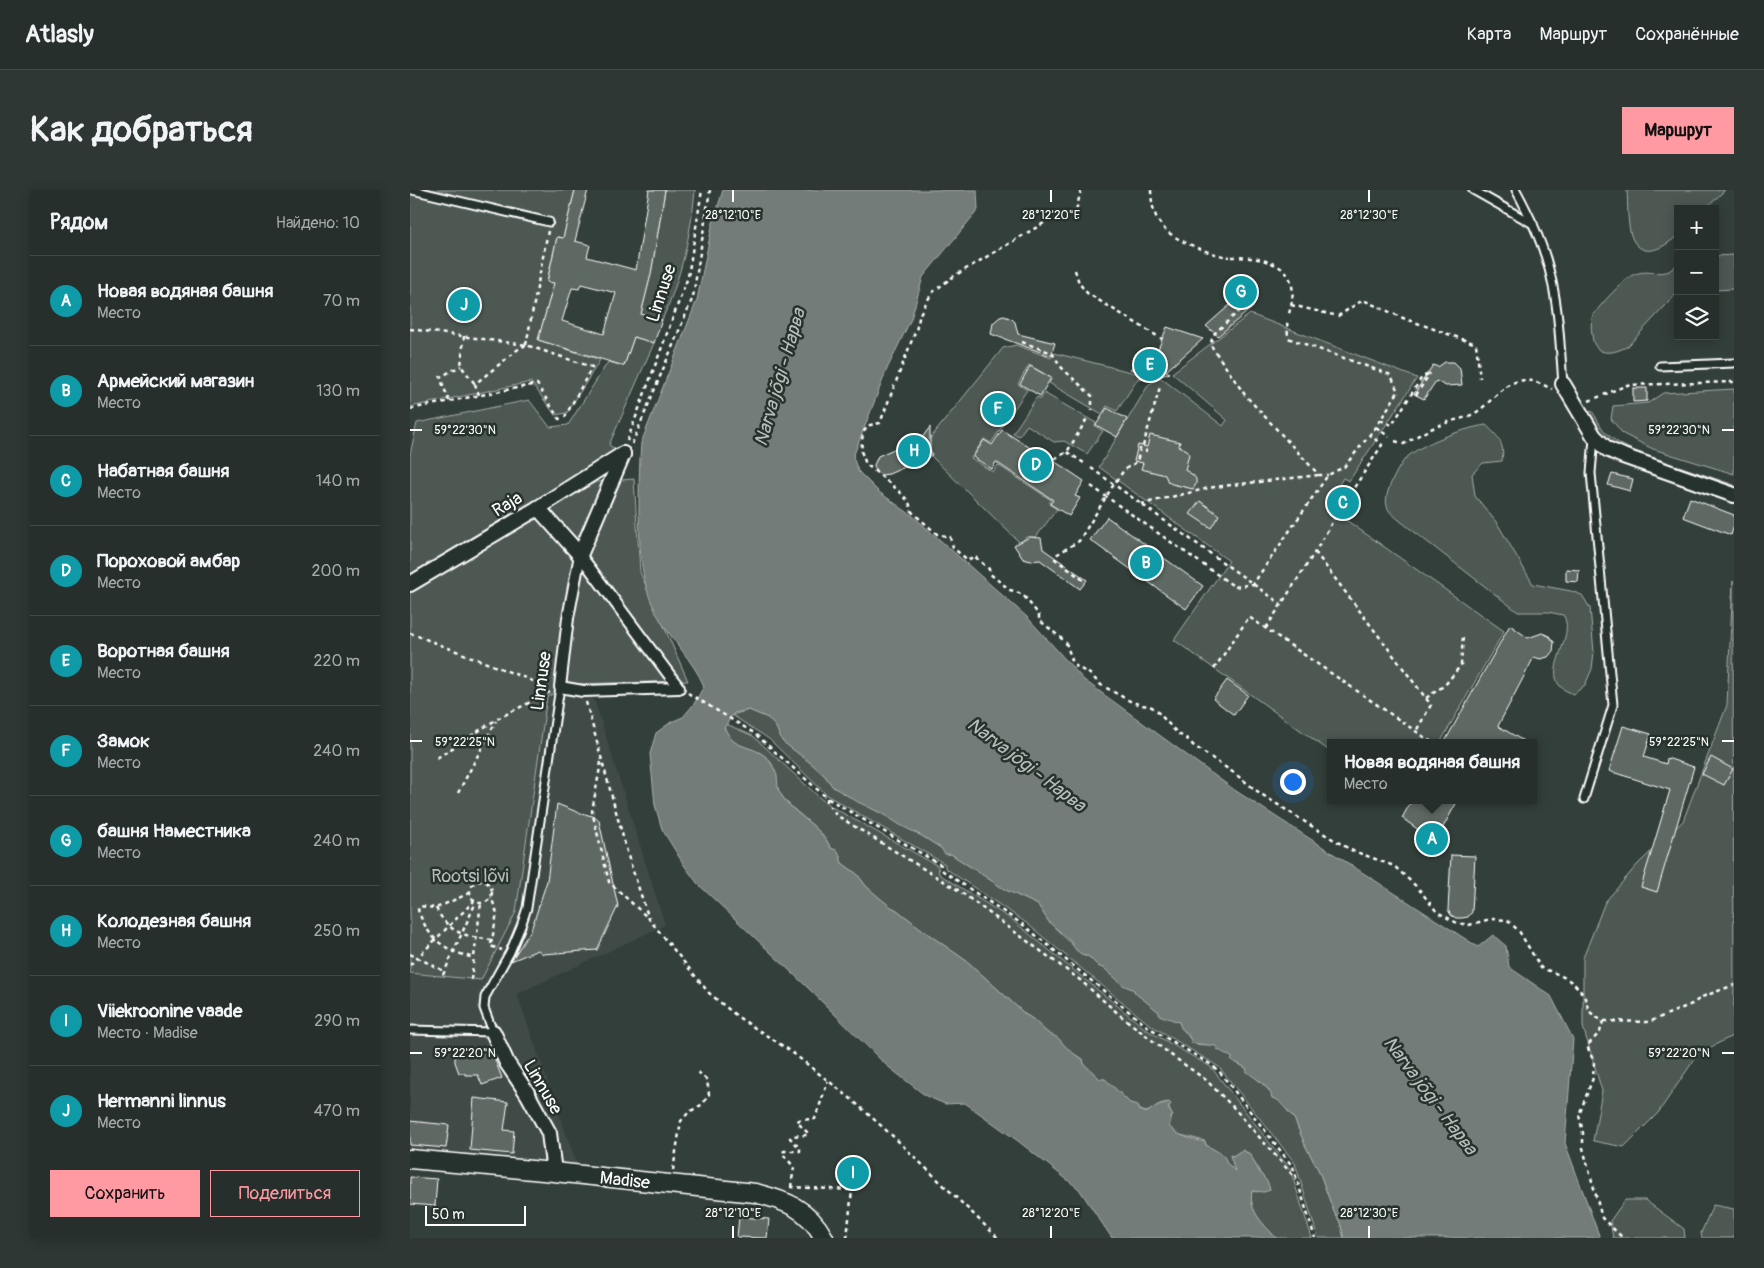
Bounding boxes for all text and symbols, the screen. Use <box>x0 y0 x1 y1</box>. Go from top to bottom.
text: Atlasly <box>25 20 94 49</box>
text: Карта <box>1467 23 1511 46</box>
text: Маршрут <box>1539 23 1607 46</box>
text: Сохранённые <box>1635 23 1739 46</box>
button: Маршрут <box>1622 107 1734 154</box>
text: Как добраться <box>30 108 253 152</box>
map controls <box>1674 205 1719 340</box>
button: + <box>1674 205 1719 250</box>
text: 28°12'10"E <box>705 208 761 223</box>
text: 28°12'20"E <box>1022 208 1080 223</box>
text: 28°12'30"E <box>1340 208 1398 223</box>
text: Рядом <box>50 209 108 236</box>
text: Найдено: 10 <box>276 213 360 233</box>
button: − <box>1674 250 1719 295</box>
street label: Linnuse <box>641 261 682 325</box>
pin: G <box>1225 273 1257 311</box>
text: Новая водяная башня <box>97 279 273 303</box>
pin: J <box>448 286 480 324</box>
text: A <box>61 291 71 311</box>
text: 70 m <box>323 291 360 311</box>
button: layers <box>1674 295 1719 340</box>
text: Место <box>97 303 141 323</box>
water label: Narva jõgi - Нарва <box>749 305 811 449</box>
pin: E <box>1134 346 1166 384</box>
text: Армейский магазин <box>97 369 254 393</box>
text: B <box>61 381 71 401</box>
text: 130 m <box>316 381 360 401</box>
pin: F <box>982 390 1014 428</box>
text: Место <box>97 393 141 413</box>
text: 59°22'30"N <box>434 423 496 438</box>
text: 59°22'30"N <box>1648 423 1710 438</box>
pin: H <box>898 432 930 470</box>
pin: D <box>1020 446 1052 484</box>
text: Набатная башня <box>97 459 230 483</box>
text: C <box>61 471 71 491</box>
text: 140 m <box>316 471 360 491</box>
text: Место <box>97 483 141 503</box>
pin: C <box>1327 484 1359 522</box>
street label: Raja <box>488 487 527 522</box>
pin: B <box>1130 544 1162 582</box>
text: Пороховой амбар <box>97 549 240 573</box>
text: D <box>61 561 71 581</box>
text: 200 m <box>312 561 360 581</box>
text: Место <box>97 573 141 593</box>
text: Воротная башня <box>97 639 230 663</box>
street label: Linnuse <box>526 650 557 712</box>
text: E <box>62 651 70 671</box>
text: 220 m <box>314 651 360 671</box>
text: Место <box>97 663 141 683</box>
water label: Narva jõgi - Нарва <box>962 712 1091 818</box>
text: Замок <box>97 729 150 753</box>
text: 59°22'25"N <box>435 735 495 750</box>
text: 59°22'25"N <box>1649 735 1709 750</box>
popup <box>1327 739 1537 804</box>
text: F <box>61 741 71 761</box>
text: 240 m <box>313 741 360 761</box>
text: Новая водяная башня <box>1344 750 1520 774</box>
text: Место <box>97 753 141 773</box>
your location <box>1280 769 1306 795</box>
text: Место <box>1344 774 1388 794</box>
text: башня Наместника <box>97 819 251 843</box>
pin: A <box>1416 820 1448 858</box>
text: G <box>61 831 71 851</box>
text: 240 m <box>313 831 360 851</box>
text: Место <box>97 843 141 863</box>
park label: Rootsi lõvi <box>431 865 509 888</box>
text: Колодезная башня <box>97 909 251 933</box>
text: H <box>61 921 71 941</box>
text: 250 m <box>314 921 360 941</box>
text: Место <box>97 933 141 953</box>
text: Viiekroonine vaade <box>97 999 242 1023</box>
text: I <box>64 1011 68 1031</box>
text: 290 m <box>314 1011 360 1031</box>
text: Место · Madise <box>97 1023 198 1043</box>
water label: Narva jõgi - Нарва <box>1378 1032 1483 1160</box>
text: 59°22'20"N <box>434 1046 496 1061</box>
text: 59°22'20"N <box>1648 1046 1710 1061</box>
street label: Linnuse <box>518 1056 567 1119</box>
text: Hermanni linnus <box>97 1089 226 1113</box>
text: J <box>62 1101 70 1121</box>
text: 470 m <box>314 1101 360 1121</box>
text: Место <box>97 1113 141 1133</box>
pin: I <box>837 1154 869 1192</box>
street label: Madise <box>599 1166 651 1195</box>
button: Сохранить <box>50 1170 200 1217</box>
button: Поделиться <box>210 1170 360 1217</box>
scale bar <box>425 1203 526 1226</box>
text: 50 m <box>432 1206 465 1223</box>
text: 28°12'10"E <box>705 1206 761 1221</box>
text: 28°12'20"E <box>1022 1206 1080 1221</box>
text: 28°12'30"E <box>1340 1206 1398 1221</box>

